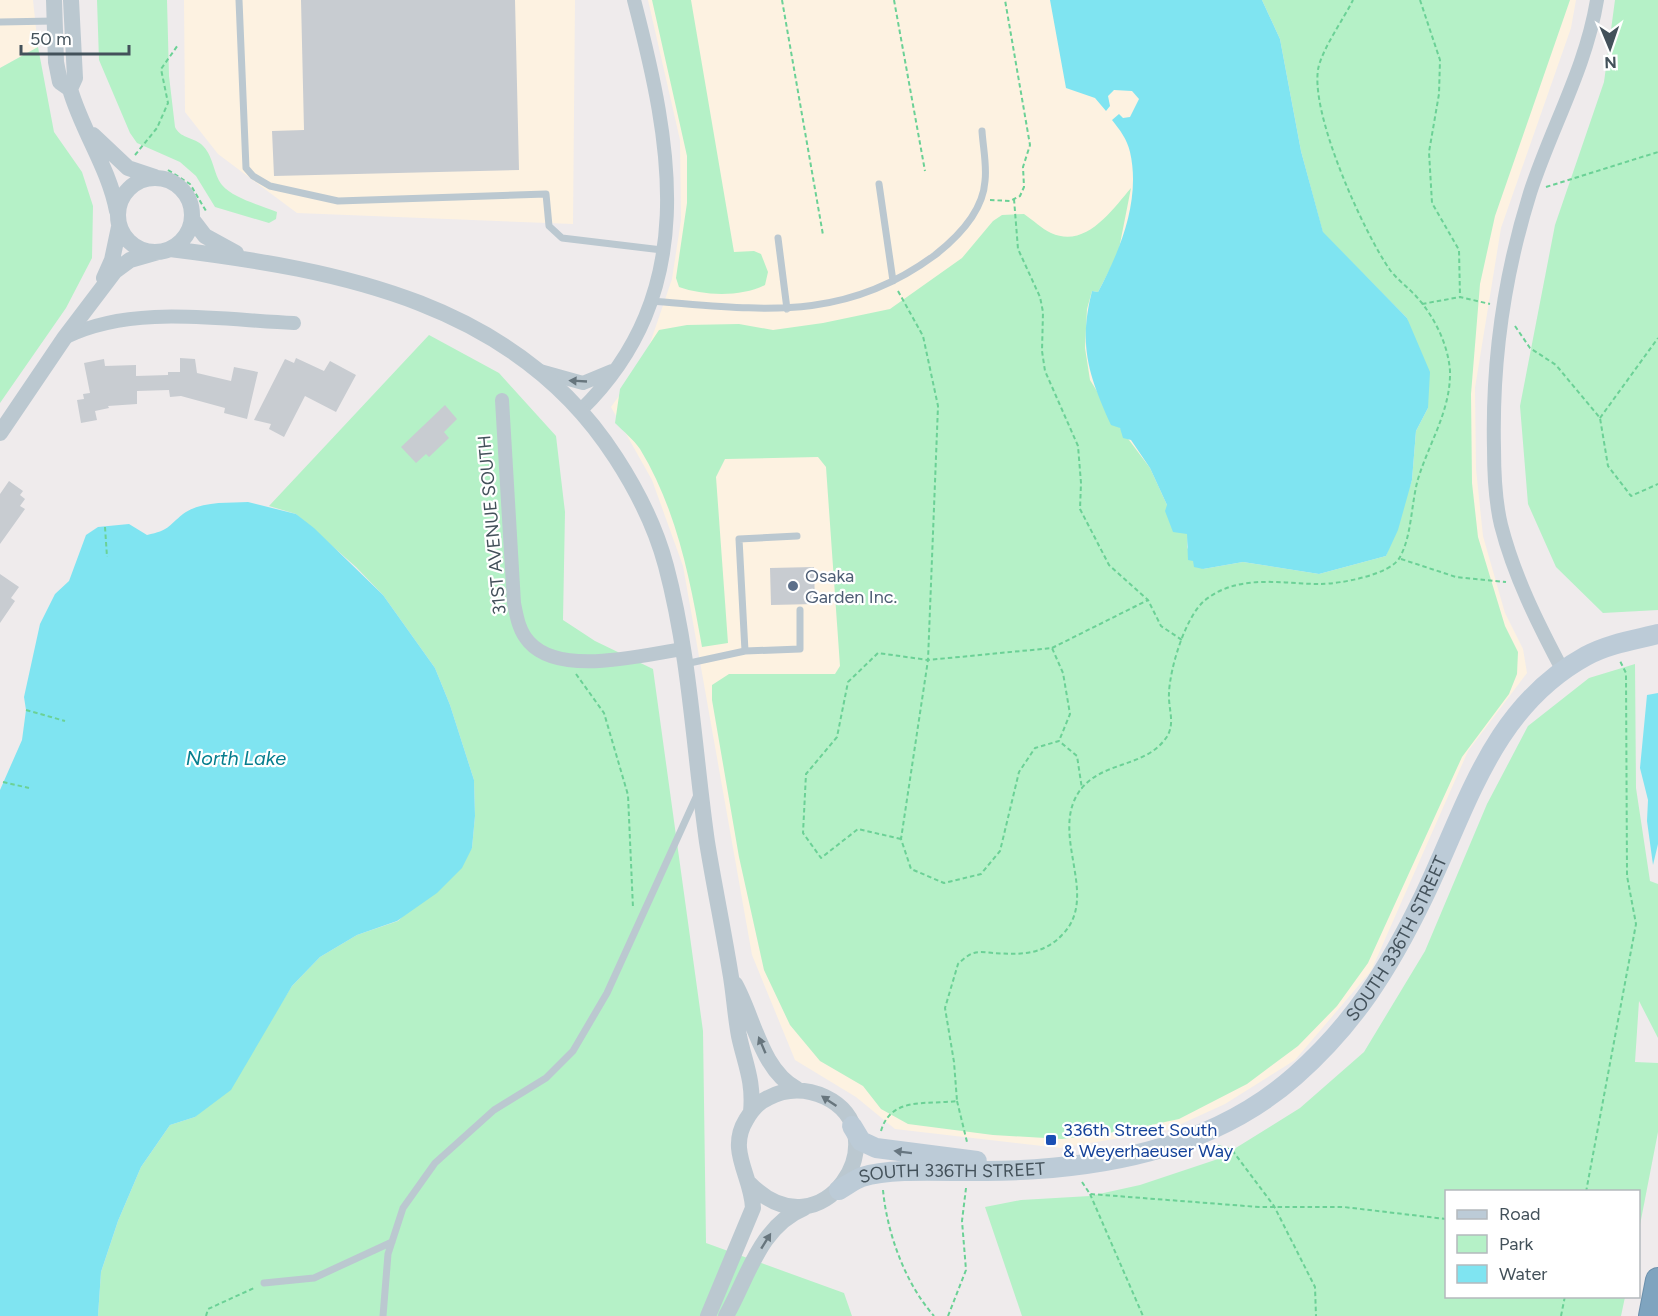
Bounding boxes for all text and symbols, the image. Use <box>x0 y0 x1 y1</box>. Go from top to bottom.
scale bar <box>21 18 129 56</box>
north arrow <box>1580 18 1640 78</box>
text: 50 m <box>30 28 72 50</box>
text: N <box>1604 53 1617 72</box>
one-way arrow <box>568 376 587 386</box>
street label: 31ST AVENUE SOUTH <box>473 434 511 616</box>
place label: Osaka Garden Inc. <box>805 565 897 608</box>
marker: Osaka Garden Inc. <box>786 579 800 593</box>
water label: North Lake <box>186 746 286 770</box>
street label: SOUTH 336TH STREET <box>1341 852 1452 1026</box>
one-way arrow <box>757 1036 766 1054</box>
one-way arrow <box>821 1095 837 1106</box>
place label: 336th Street South & Weyerhaeuser Way <box>1063 1119 1234 1162</box>
marker: 336th Street South & Weyerhaeuser Way <box>1044 1133 1058 1147</box>
one-way arrow <box>893 1148 912 1157</box>
street label: SOUTH 336TH STREET <box>856 1158 1046 1188</box>
legend <box>1445 1190 1640 1298</box>
text: Road <box>1499 1203 1540 1225</box>
one-way arrow <box>760 1232 771 1249</box>
text: Park <box>1499 1233 1534 1255</box>
text: Water <box>1499 1263 1547 1285</box>

